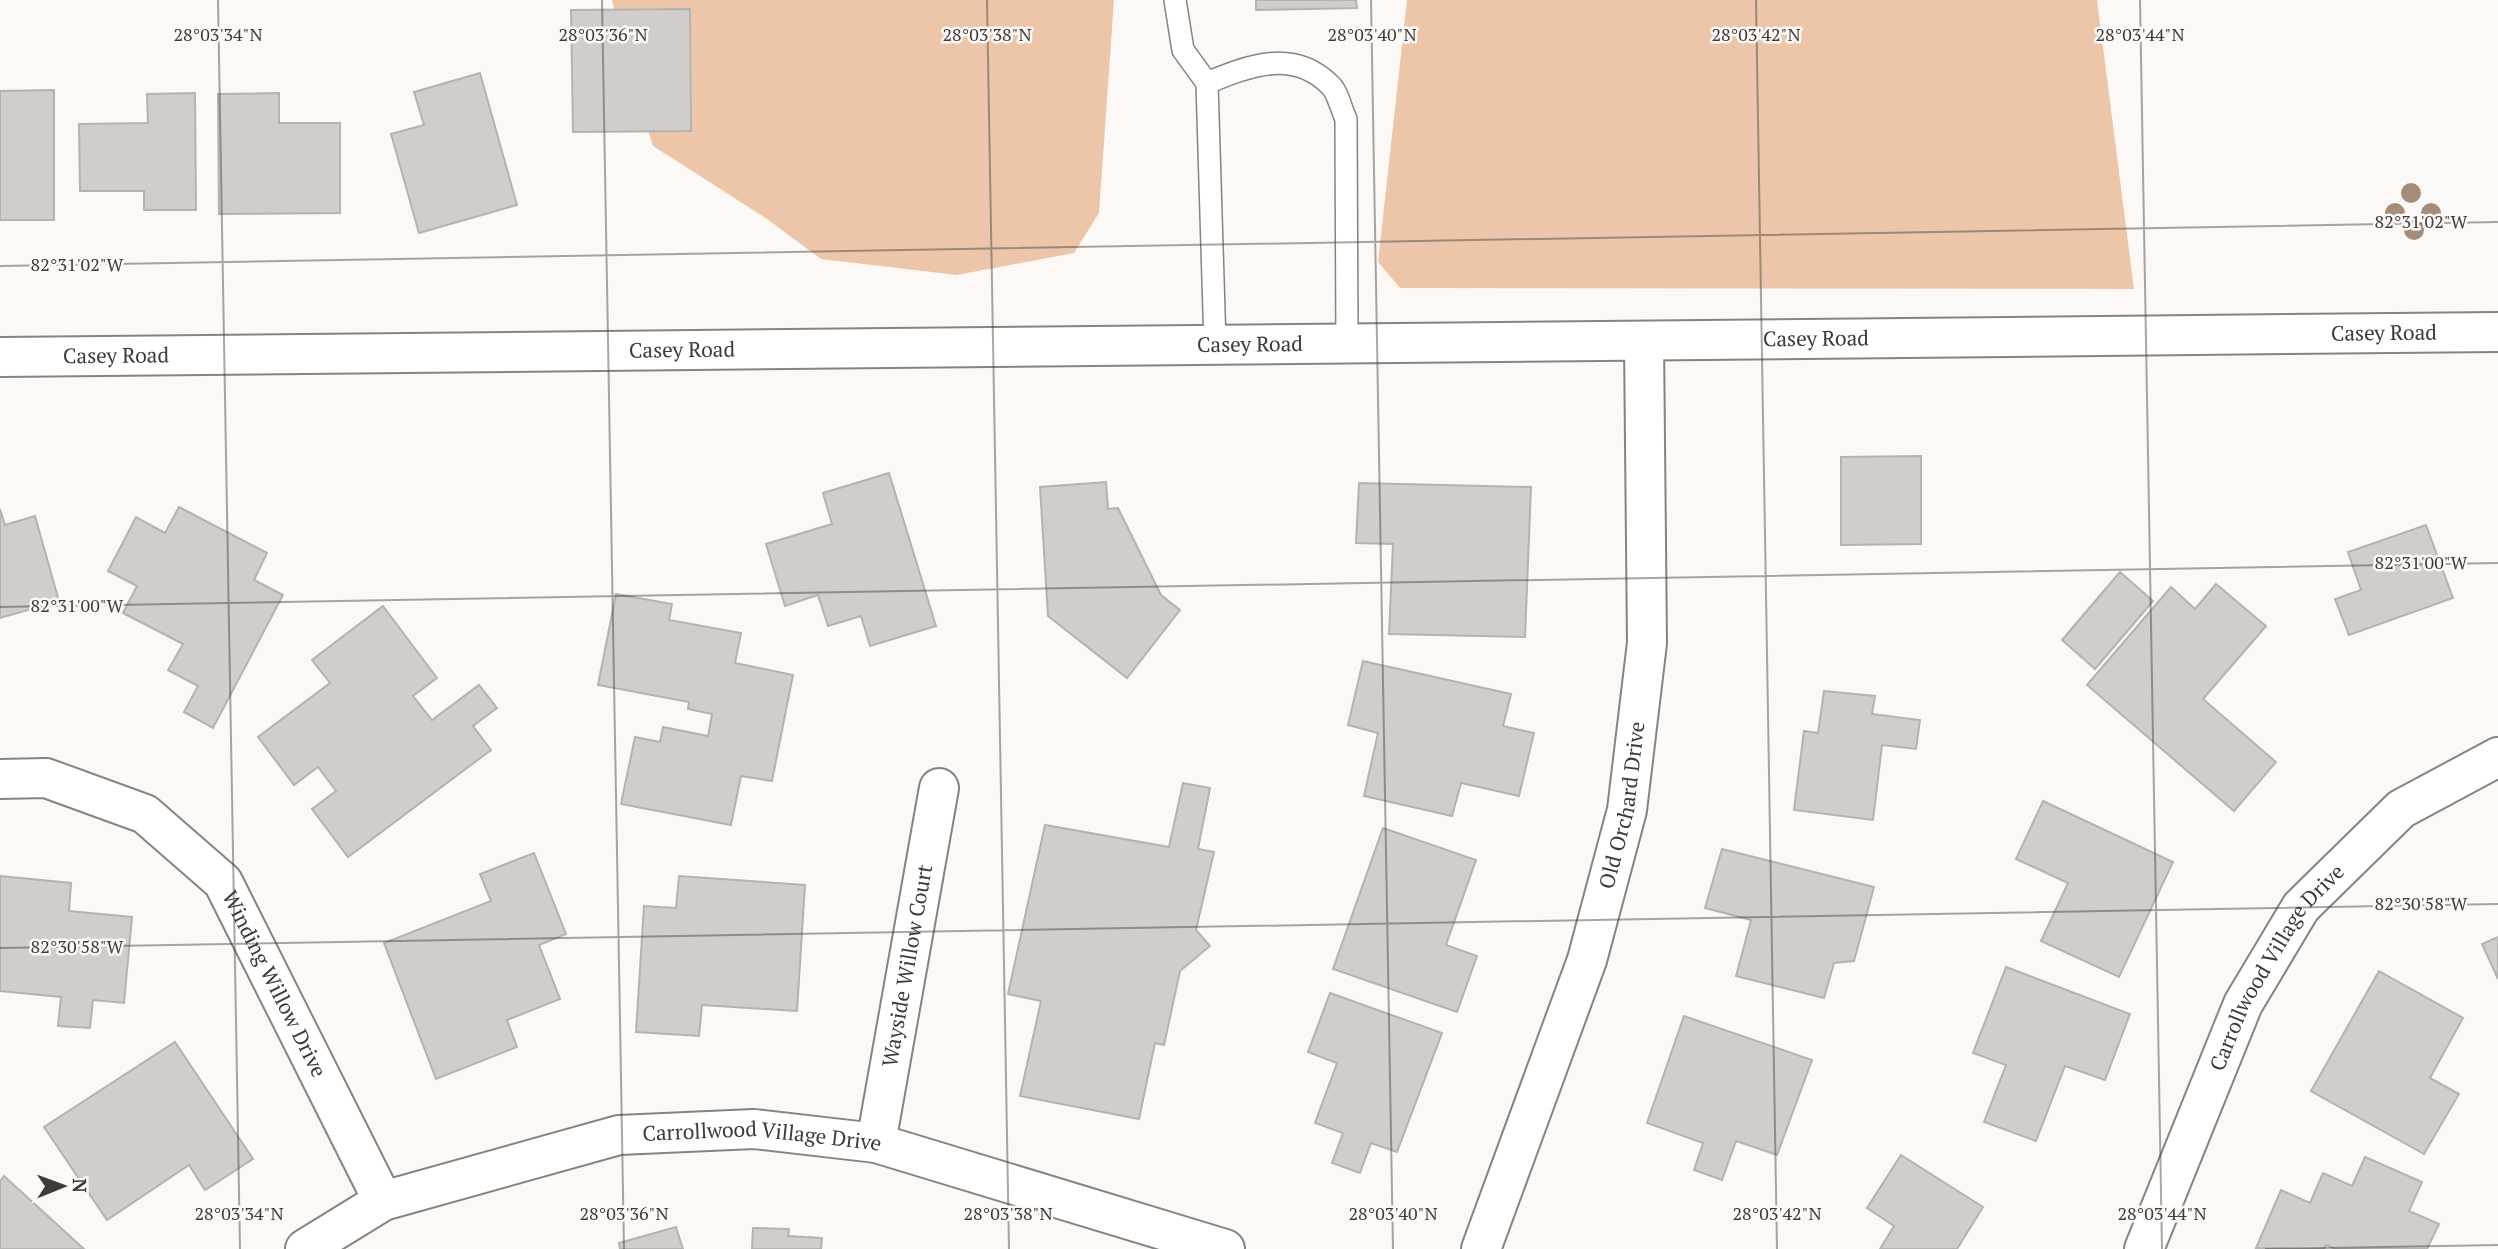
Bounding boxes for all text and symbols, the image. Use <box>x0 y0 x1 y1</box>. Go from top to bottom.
text: 28°03'34"N <box>173 22 263 46</box>
text: 28°03'36"N <box>558 22 648 46</box>
text: 28°03'38"N <box>942 22 1032 46</box>
text: 28°03'40"N <box>1327 22 1417 46</box>
text: 28°03'42"N <box>1711 22 1801 46</box>
text: 28°03'44"N <box>2095 22 2185 46</box>
text: 82°31'02"W <box>2375 209 2468 233</box>
text: 82°31'02"W <box>31 252 124 276</box>
street label: Casey Road <box>2331 318 2437 347</box>
street label: Casey Road <box>1763 323 1869 352</box>
street label: Casey Road <box>1197 329 1303 358</box>
street label: Casey Road <box>629 335 735 364</box>
street label: Casey Road <box>63 340 169 369</box>
text: 82°31'00"W <box>2375 550 2468 574</box>
text: 82°31'00"W <box>31 593 124 617</box>
street label: Old Orchard Drive <box>1592 720 1650 892</box>
street label: Carrollwood Village Drive <box>2202 857 2350 1075</box>
street label: Wayside Willow Court <box>875 862 938 1069</box>
street label: Winding Willow Drive <box>216 885 334 1082</box>
text: 82°30'58"W <box>2375 891 2468 915</box>
text: 82°30'58"W <box>31 934 124 958</box>
street label: Carrollwood Village Drive <box>642 1114 885 1157</box>
north arrow <box>28 1151 98 1221</box>
text: N <box>68 1178 93 1194</box>
text: 28°03'34"N <box>194 1201 284 1225</box>
text: 28°03'36"N <box>579 1201 669 1225</box>
text: 28°03'38"N <box>963 1201 1053 1225</box>
text: 28°03'40"N <box>1348 1201 1438 1225</box>
text: 28°03'42"N <box>1732 1201 1822 1225</box>
text: 28°03'44"N <box>2117 1201 2207 1225</box>

